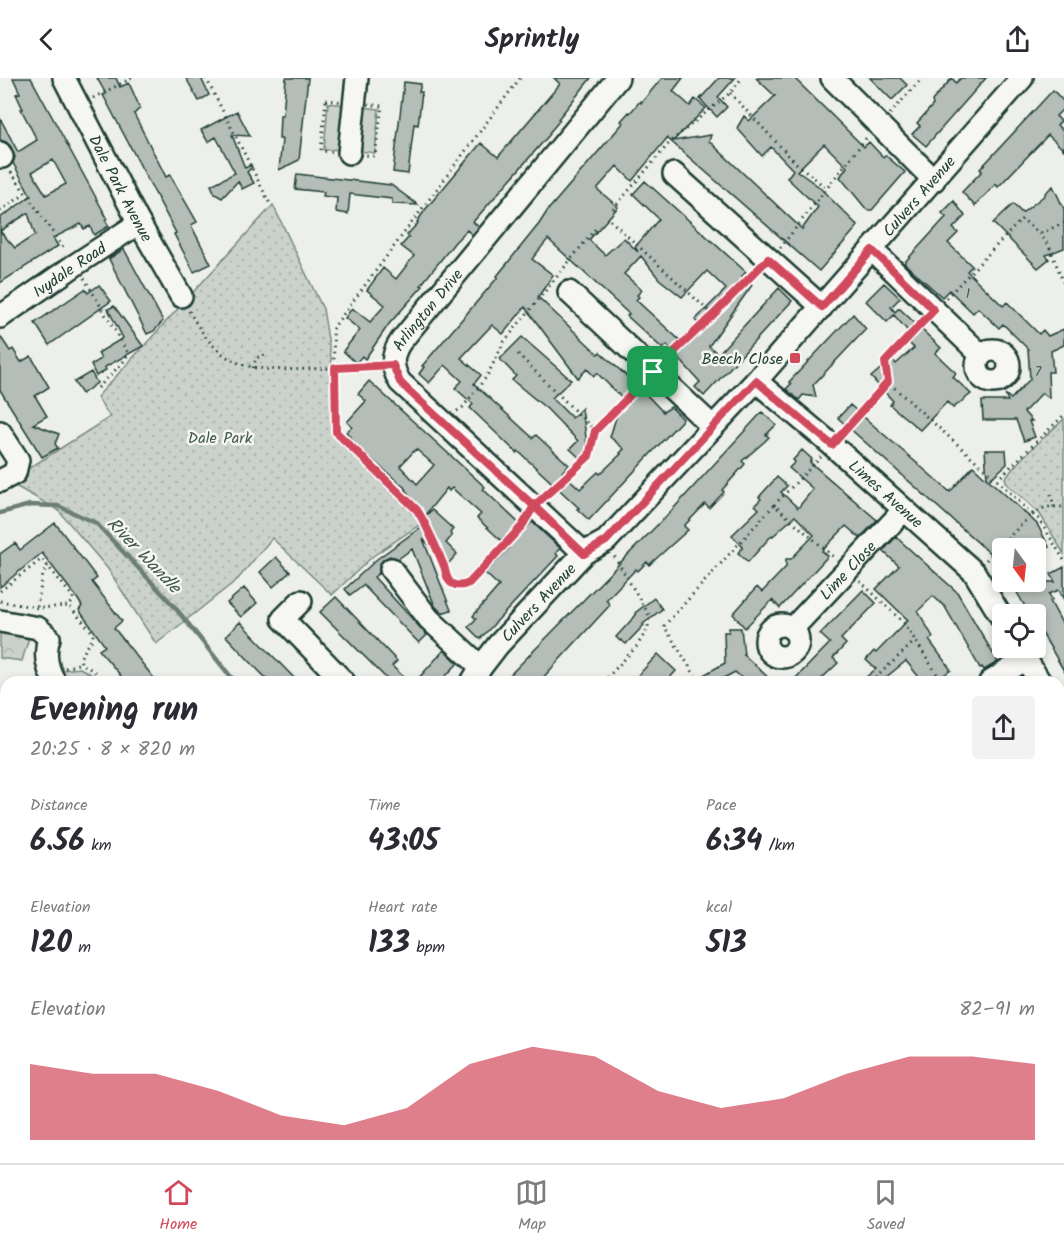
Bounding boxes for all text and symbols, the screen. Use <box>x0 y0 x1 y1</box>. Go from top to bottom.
text: Sprintly <box>485 18 579 61</box>
icon: back <box>30 23 63 56</box>
icon: share <box>1001 23 1034 56</box>
street label: Dale Park Avenue <box>81 131 158 247</box>
street label: Culvers Avenue <box>877 151 962 243</box>
street label: Ivydale Road <box>28 236 113 305</box>
street label: Arlington Drive <box>386 264 470 356</box>
house number: 1 <box>966 283 970 305</box>
pin <box>627 346 678 397</box>
place label: Beech Close <box>702 347 783 372</box>
marker: Beech Close <box>788 351 802 365</box>
icon: arrive <box>636 355 669 388</box>
house number: 7 <box>1035 361 1042 383</box>
park label: Dale Park <box>188 426 253 451</box>
street label: Limes Avenue <box>842 454 928 535</box>
water label: River Wandle <box>99 511 188 602</box>
street label: Lime Close <box>814 536 883 606</box>
north arrow <box>992 538 1046 592</box>
map controls <box>992 538 1046 658</box>
street label: Culvers Avenue <box>496 558 583 649</box>
button: locate <box>992 604 1046 658</box>
text: Evening run <box>30 685 198 738</box>
button: share <box>972 696 1035 759</box>
text: 20:25 · 8 × 820 m <box>30 734 195 766</box>
text: Distance <box>30 793 88 818</box>
text: Time <box>368 793 400 818</box>
text: Pace <box>706 793 737 818</box>
text: 6.56 <box>30 818 85 866</box>
text: 43:05 <box>368 818 439 866</box>
text: 6:34 <box>706 818 762 866</box>
text: km <box>85 833 111 858</box>
text: /km <box>762 833 795 858</box>
text: Elevation <box>30 895 91 920</box>
text: Heart rate <box>368 895 438 920</box>
text: kcal <box>706 895 732 920</box>
text: 120 <box>30 920 72 968</box>
text: 133 <box>368 920 410 968</box>
text: 513 <box>706 920 747 968</box>
text: m <box>72 935 91 960</box>
text: bpm <box>410 935 445 960</box>
text: Elevation <box>30 994 106 1026</box>
text: 82–91 m <box>959 994 1035 1026</box>
tab: Home <box>159 1176 197 1237</box>
tab: Map <box>515 1176 548 1237</box>
tab: Saved <box>867 1176 905 1237</box>

